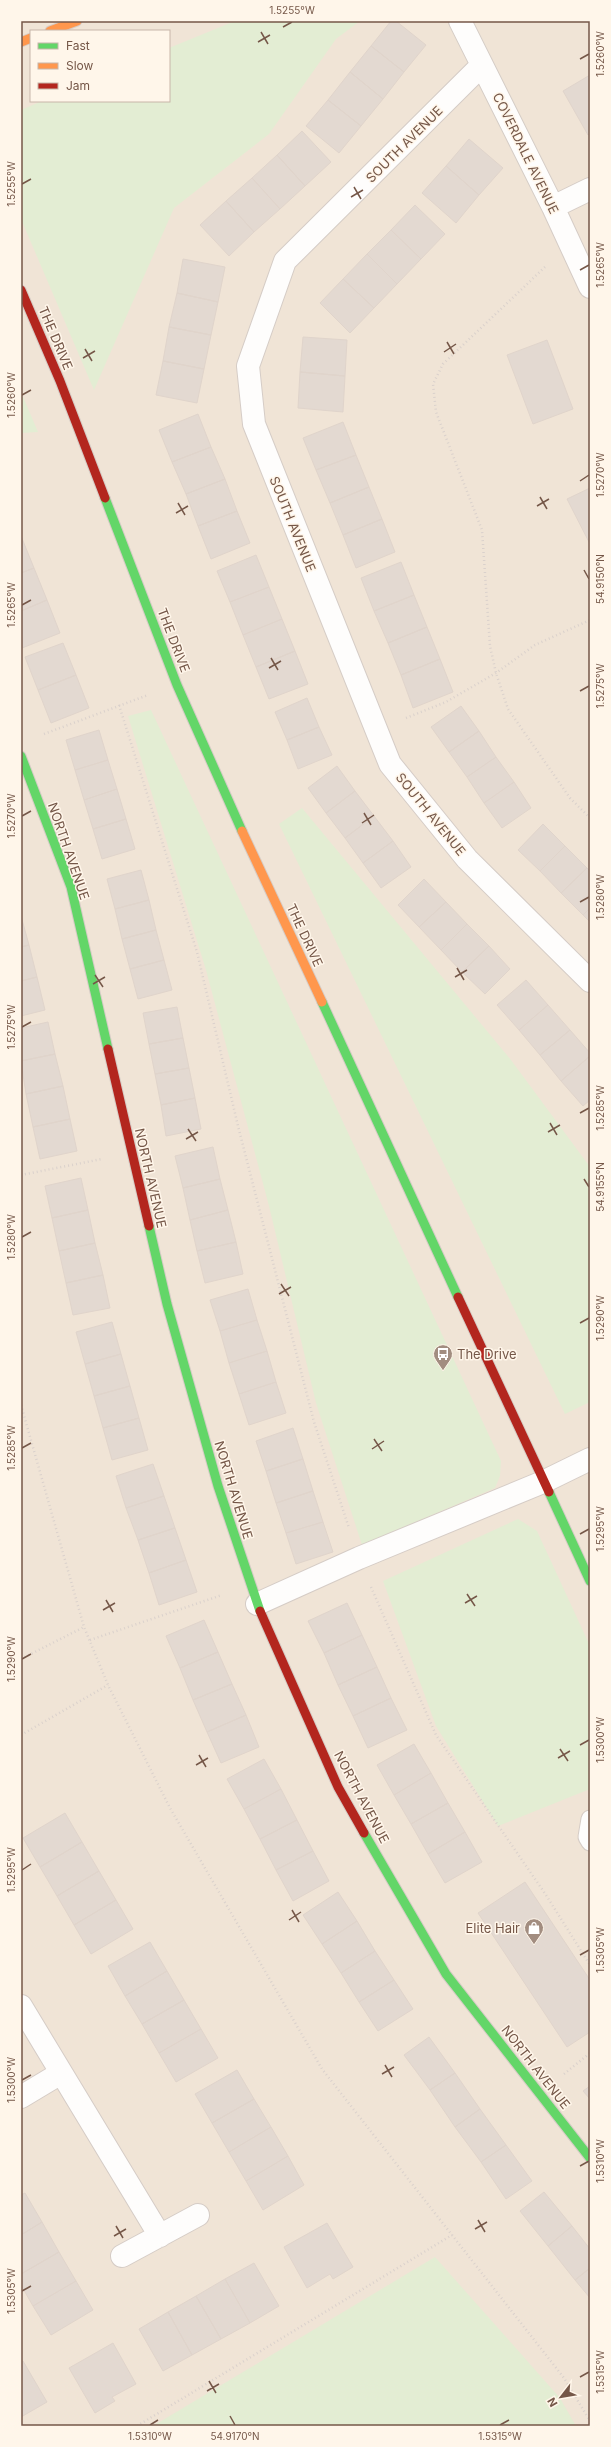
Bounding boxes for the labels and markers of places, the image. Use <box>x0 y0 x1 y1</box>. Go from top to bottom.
bus stop icon: The Drive <box>432 1343 454 1371</box>
place label: The Drive <box>457 1346 517 1362</box>
shop icon: Elite Hair <box>523 1917 545 1945</box>
place label: Elite Hair <box>466 1920 520 1936</box>

